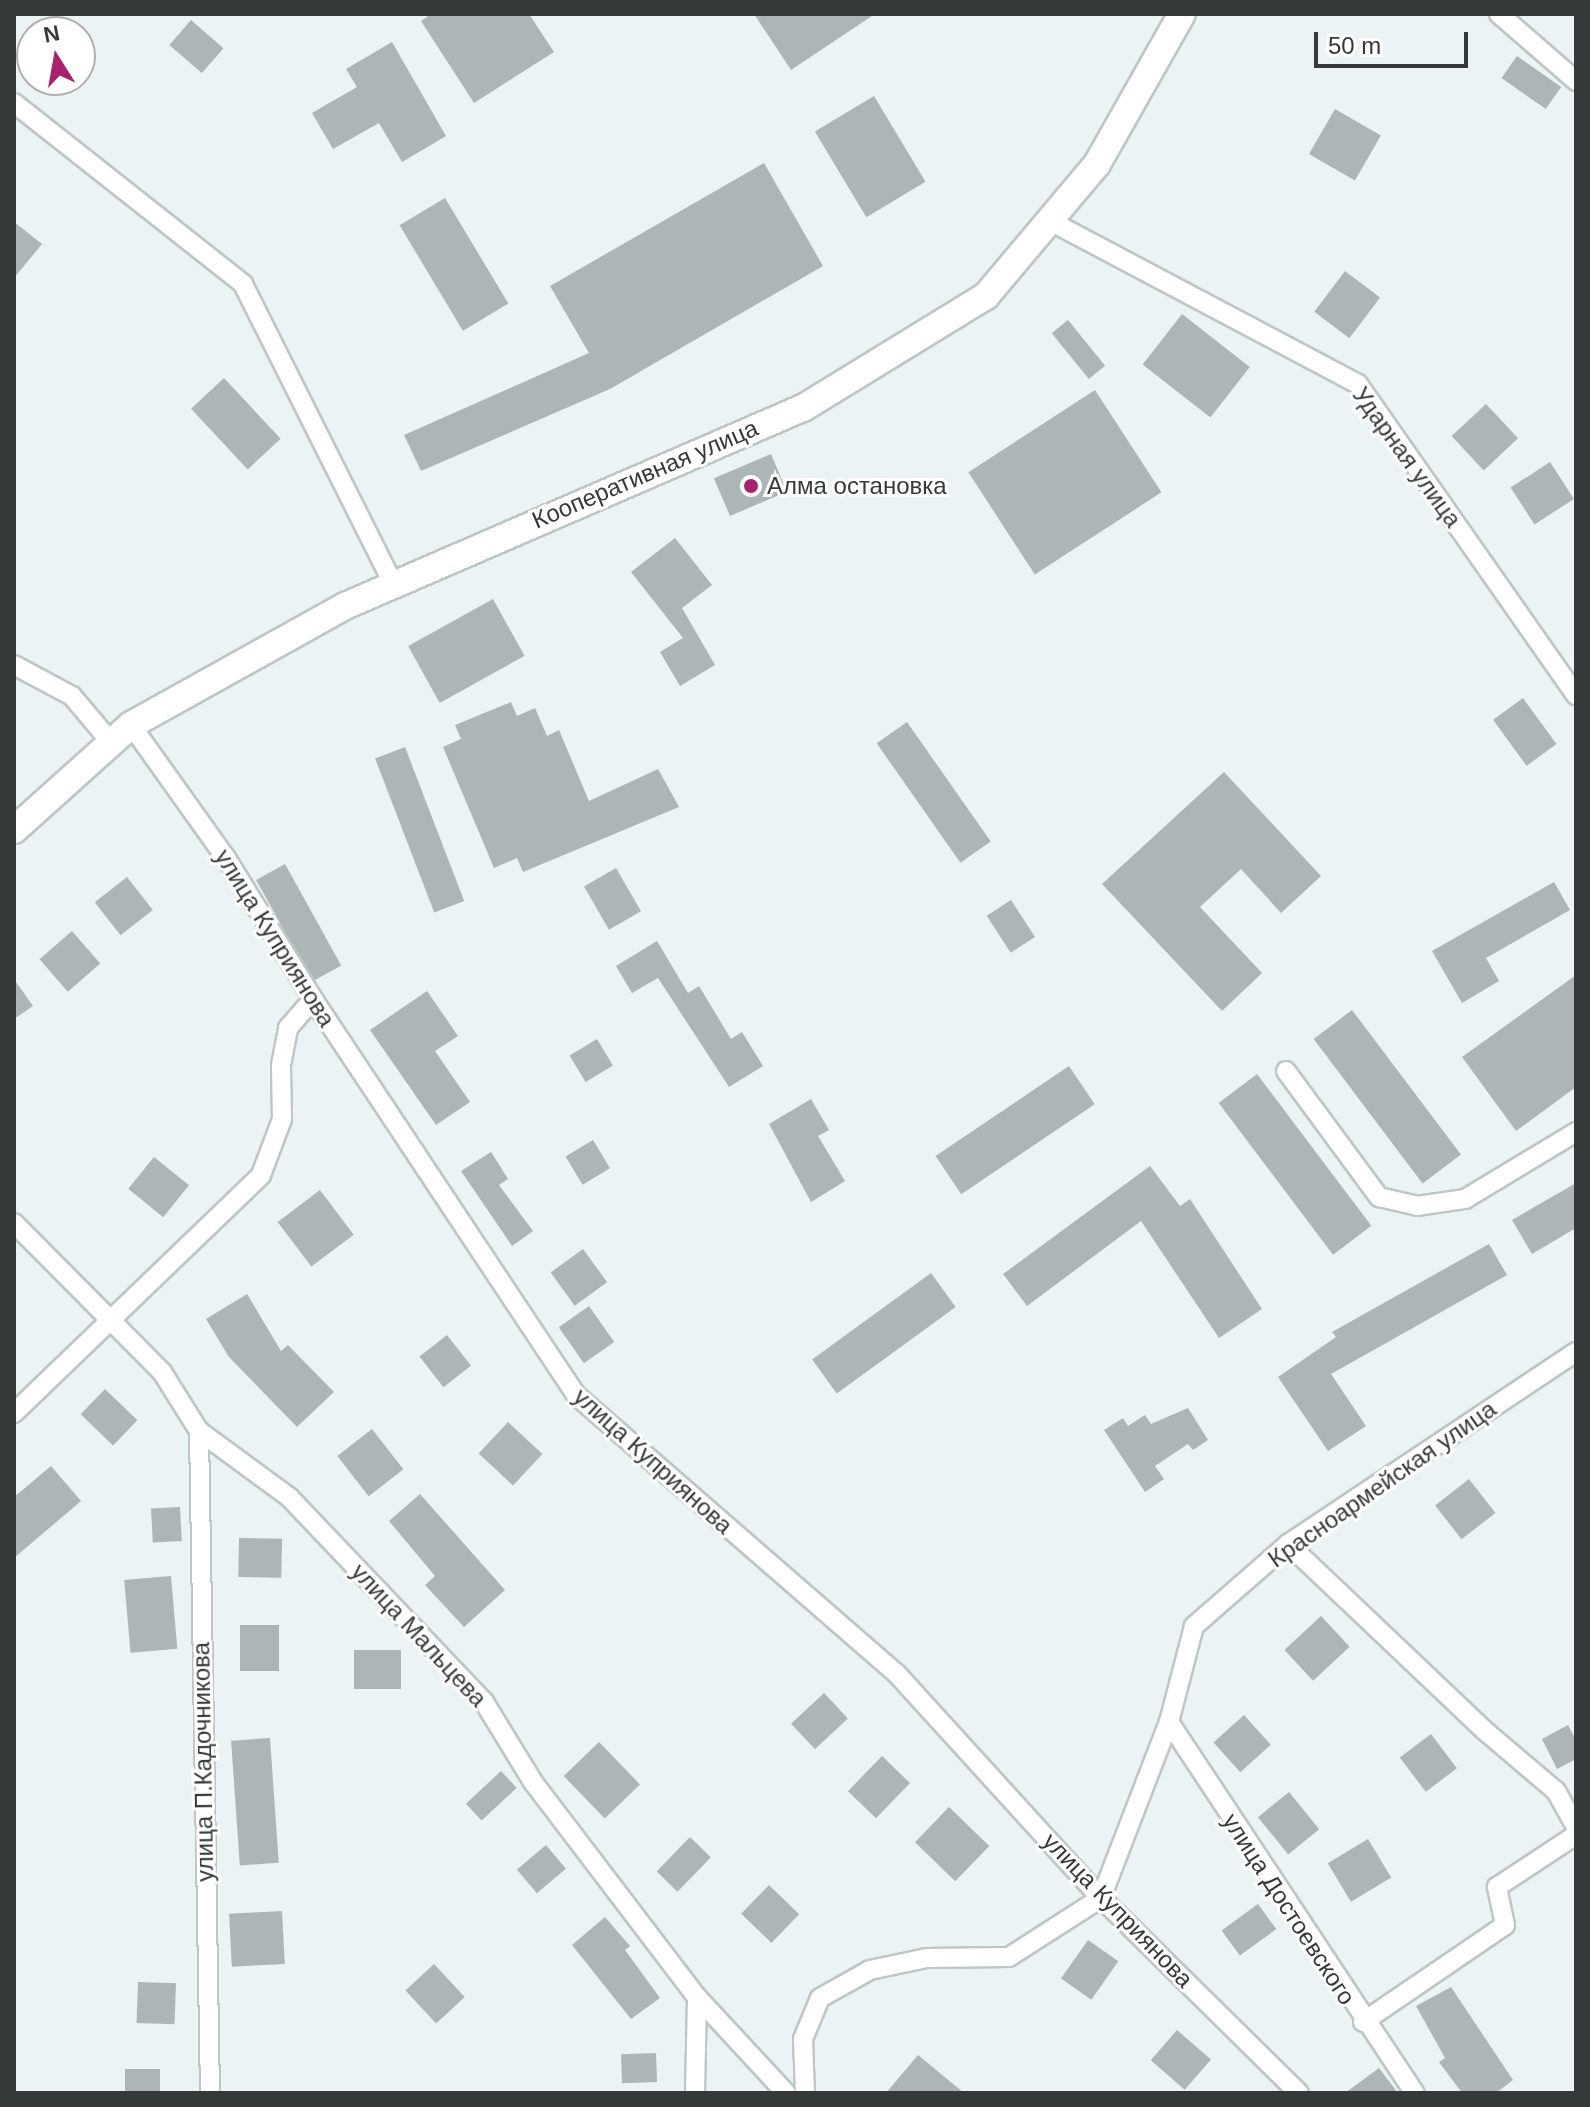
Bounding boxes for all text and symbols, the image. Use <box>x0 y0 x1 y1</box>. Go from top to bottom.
north arrow <box>16 16 96 96</box>
scale bar <box>1318 16 1472 66</box>
text: N <box>42 20 62 48</box>
text: 50 m <box>1328 32 1381 59</box>
street label: Ударная улица <box>1346 381 1468 533</box>
street label: Кооперативная улица <box>528 413 762 535</box>
place label: Алма остановка <box>767 472 947 500</box>
marker: Алма остановка <box>742 477 760 495</box>
street label: улица Куприянова <box>209 844 341 1032</box>
street label: улица Куприянова <box>568 1382 738 1540</box>
street label: Красноармейская улица <box>1263 1394 1501 1574</box>
street label: улица Мальцева <box>345 1557 493 1713</box>
street label: улица П.Кадочникова <box>187 1642 219 1882</box>
street label: улица Достоевского <box>1216 1808 1362 2010</box>
street label: улица Куприянова <box>1037 1827 1199 1993</box>

